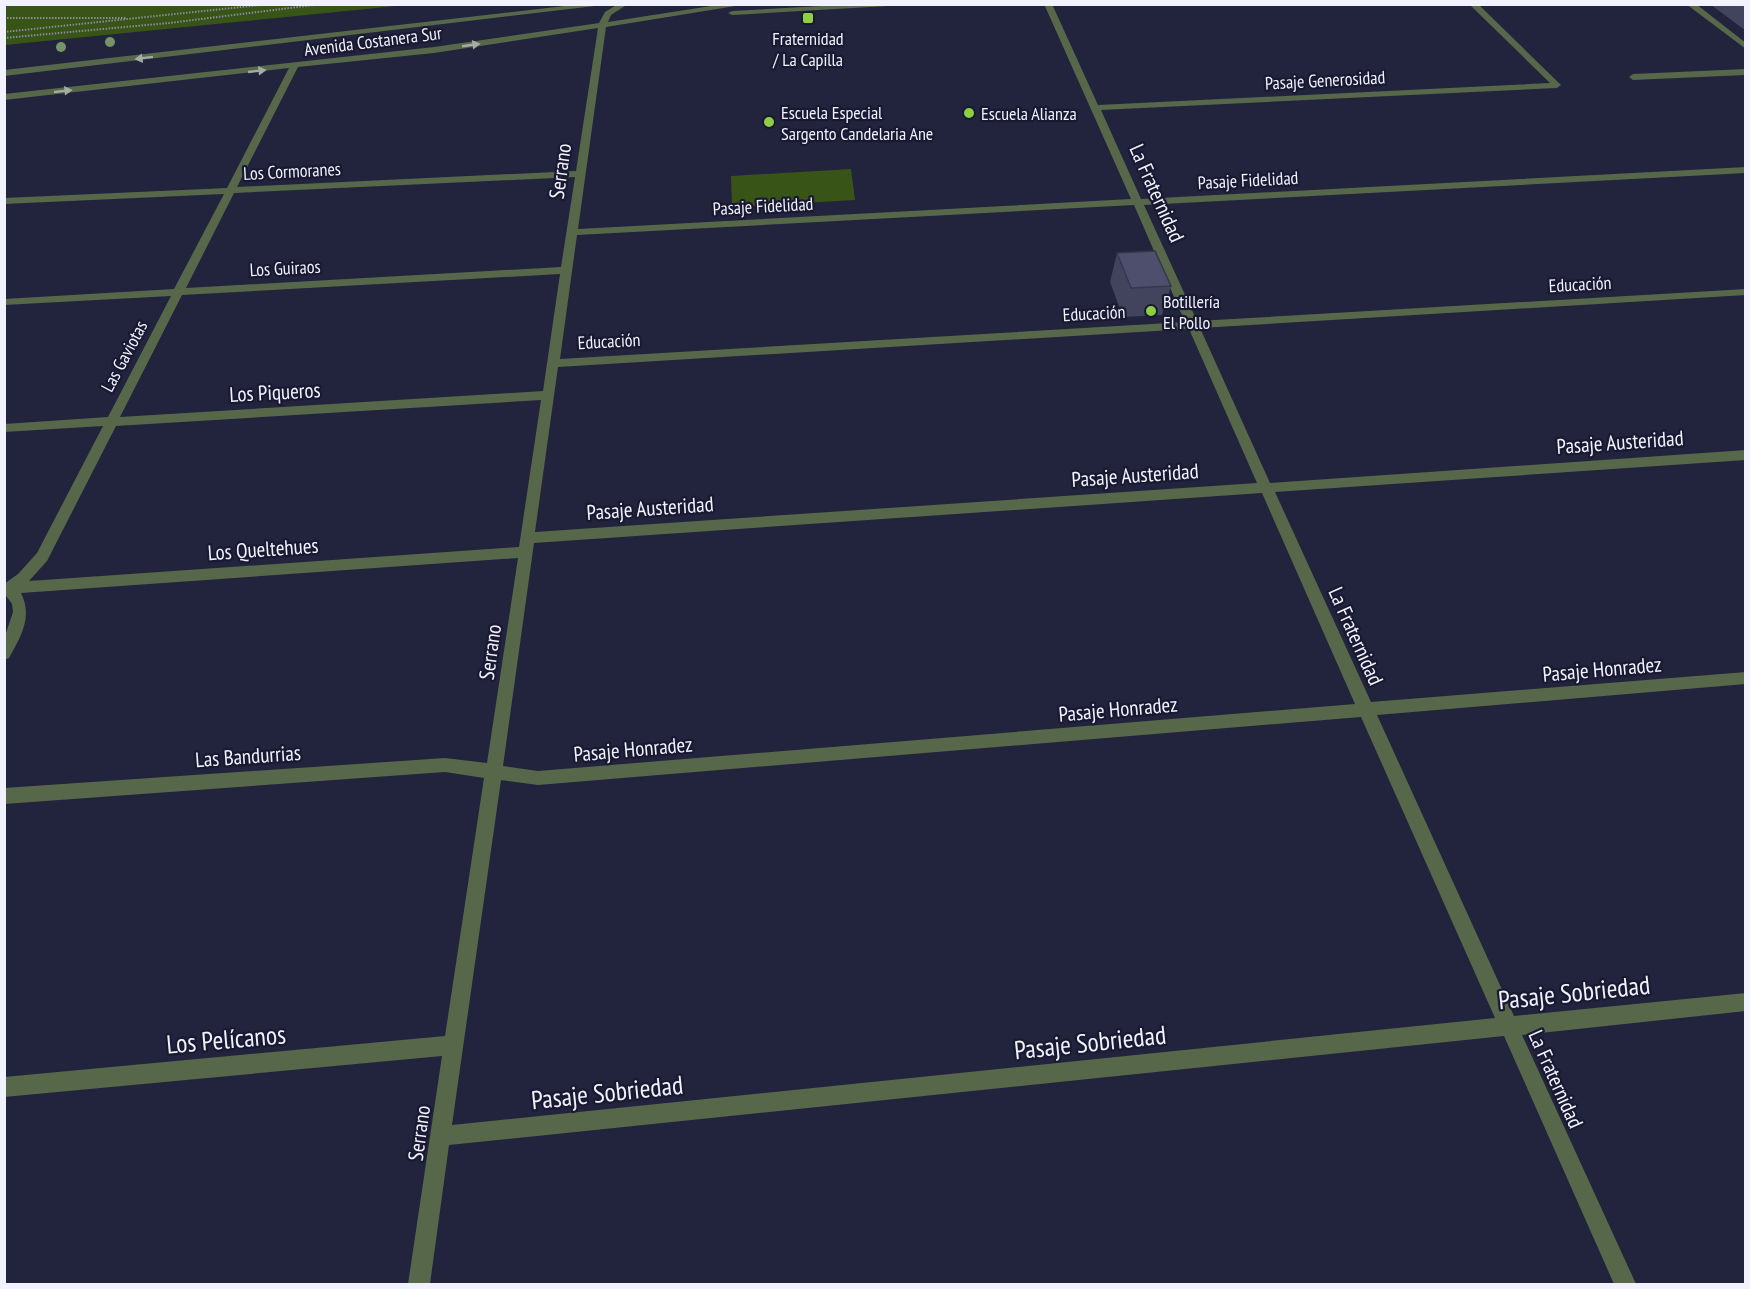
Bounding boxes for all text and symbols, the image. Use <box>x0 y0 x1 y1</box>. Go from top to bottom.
marker: Fraternidad / La Capilla <box>801 11 815 25</box>
street label: Avenida Costanera Sur <box>303 21 443 61</box>
place label: Fraternidad / La Capilla <box>772 27 844 71</box>
one-way arrow <box>462 41 481 50</box>
one-way arrow <box>134 53 153 62</box>
street label: Pasaje Generosidad <box>1264 65 1386 95</box>
one-way arrow <box>247 66 266 76</box>
one-way arrow <box>53 86 72 96</box>
place label: Escuela Especial Sargento Candelaria Ane <box>781 101 933 145</box>
place label: Escuela Alianza <box>981 102 1077 125</box>
marker: Escuela Alianza <box>962 106 976 120</box>
marker: Escuela Especial Sargento Candelaria Ane <box>762 115 776 129</box>
street label: La Fraternidad <box>1123 140 1191 246</box>
street label: Serrano <box>543 141 577 201</box>
street label: Los Cormoranes <box>243 157 341 185</box>
street label: Pasaje Fidelidad <box>1197 166 1299 194</box>
street label: Pasaje Fidelidad <box>712 192 814 220</box>
street label: Los Guiraos <box>249 255 321 281</box>
street label: Educación <box>1548 271 1612 297</box>
place label: Botillería El Pollo <box>1163 290 1220 334</box>
street label: Educación <box>1062 300 1126 326</box>
marker: Botillería El Pollo <box>1144 304 1158 318</box>
street label: Las Gaviotas <box>96 316 152 396</box>
street label: Educación <box>577 328 641 354</box>
street label: Los Piqueros <box>229 376 321 408</box>
street label: Pasaje Austeridad <box>1556 424 1684 460</box>
street label: Pasaje Austeridad <box>1071 457 1199 493</box>
street label: Pasaje Austeridad <box>586 490 714 526</box>
street label: Los Queltehues <box>207 532 319 566</box>
street label: La Fraternidad <box>1322 583 1390 689</box>
street label: Serrano <box>473 622 507 682</box>
street label: Pasaje Honradez <box>1541 650 1663 688</box>
street label: Pasaje Honradez <box>1057 690 1179 728</box>
street label: Pasaje Honradez <box>572 730 694 768</box>
street label: Las Bandurrias <box>194 739 302 773</box>
street label: Pasaje Sobriedad <box>1496 968 1652 1016</box>
street label: Los Pelícanos <box>165 1017 287 1061</box>
street label: Pasaje Sobriedad <box>1012 1018 1168 1066</box>
street label: La Fraternidad <box>1522 1026 1590 1132</box>
street label: Pasaje Sobriedad <box>529 1068 685 1116</box>
street label: Serrano <box>402 1103 436 1163</box>

